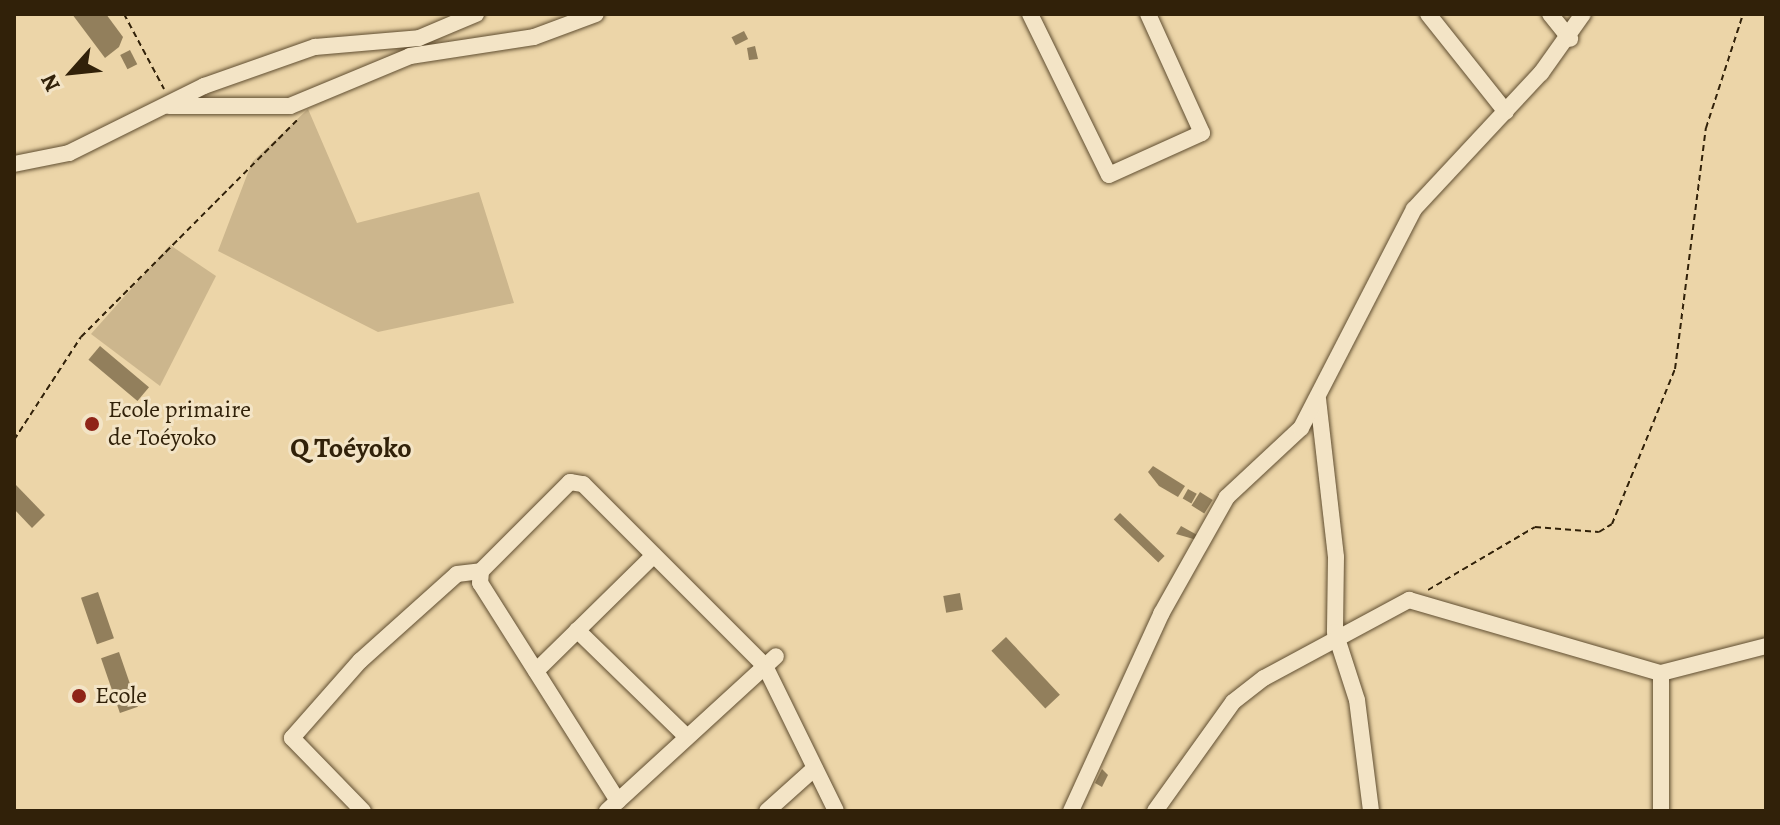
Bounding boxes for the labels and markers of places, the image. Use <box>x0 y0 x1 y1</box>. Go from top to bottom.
place label: Ecole primaire de Toéyoko <box>108 396 251 452</box>
marker: Ecole primaire de Toéyoko <box>83 415 101 433</box>
place label: Ecole <box>95 682 147 710</box>
marker: Ecole <box>70 687 88 705</box>

